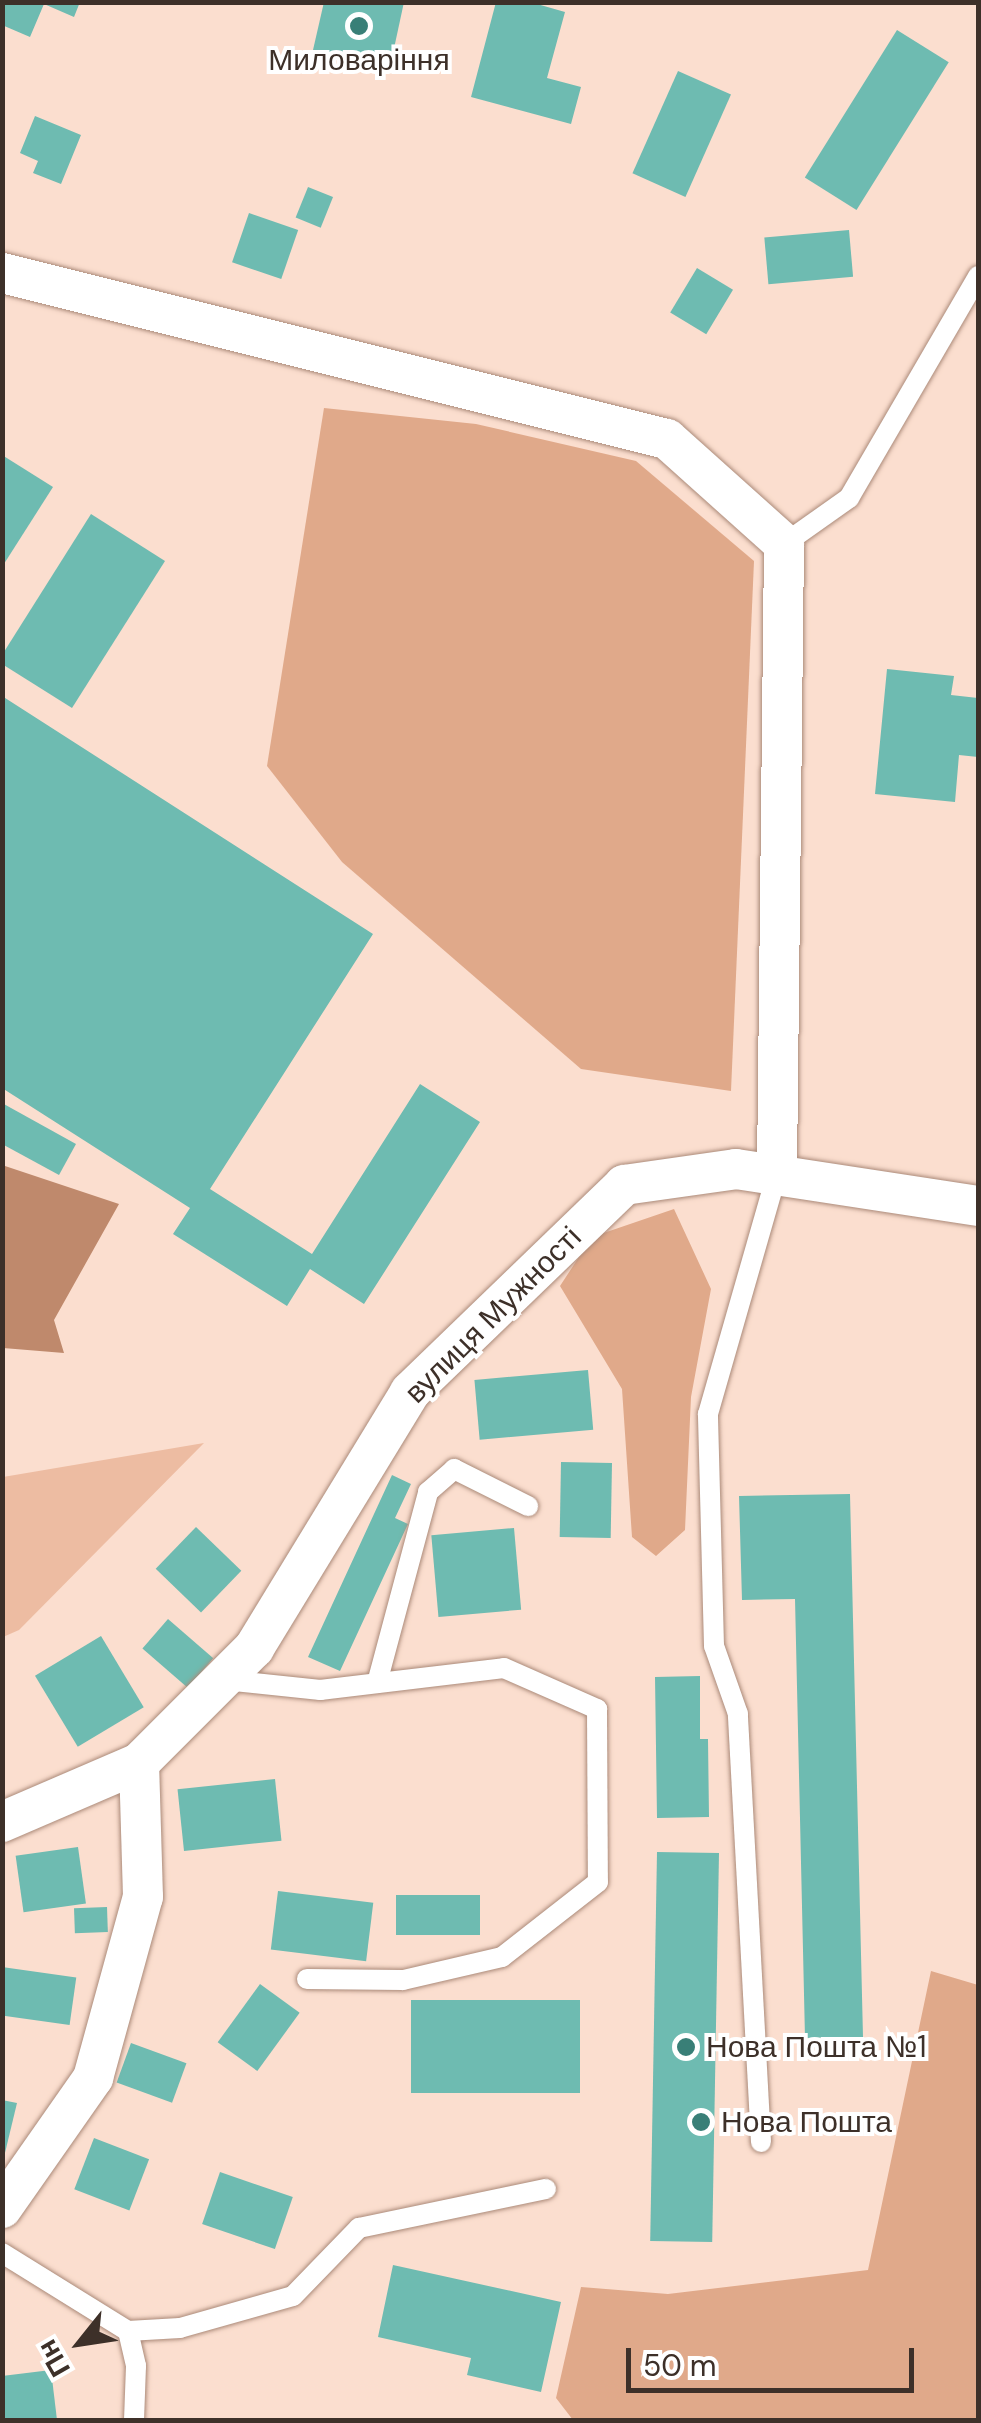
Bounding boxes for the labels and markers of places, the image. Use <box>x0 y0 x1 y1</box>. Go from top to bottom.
marker: Миловаріння <box>348 15 370 37</box>
place label: Миловаріння <box>268 42 450 78</box>
place label: Нова Пошта №1 <box>706 2029 927 2065</box>
marker: Нова Пошта №1 <box>675 2036 697 2058</box>
place label: Нова Пошта <box>721 2104 892 2140</box>
marker: Нова Пошта <box>690 2111 712 2133</box>

